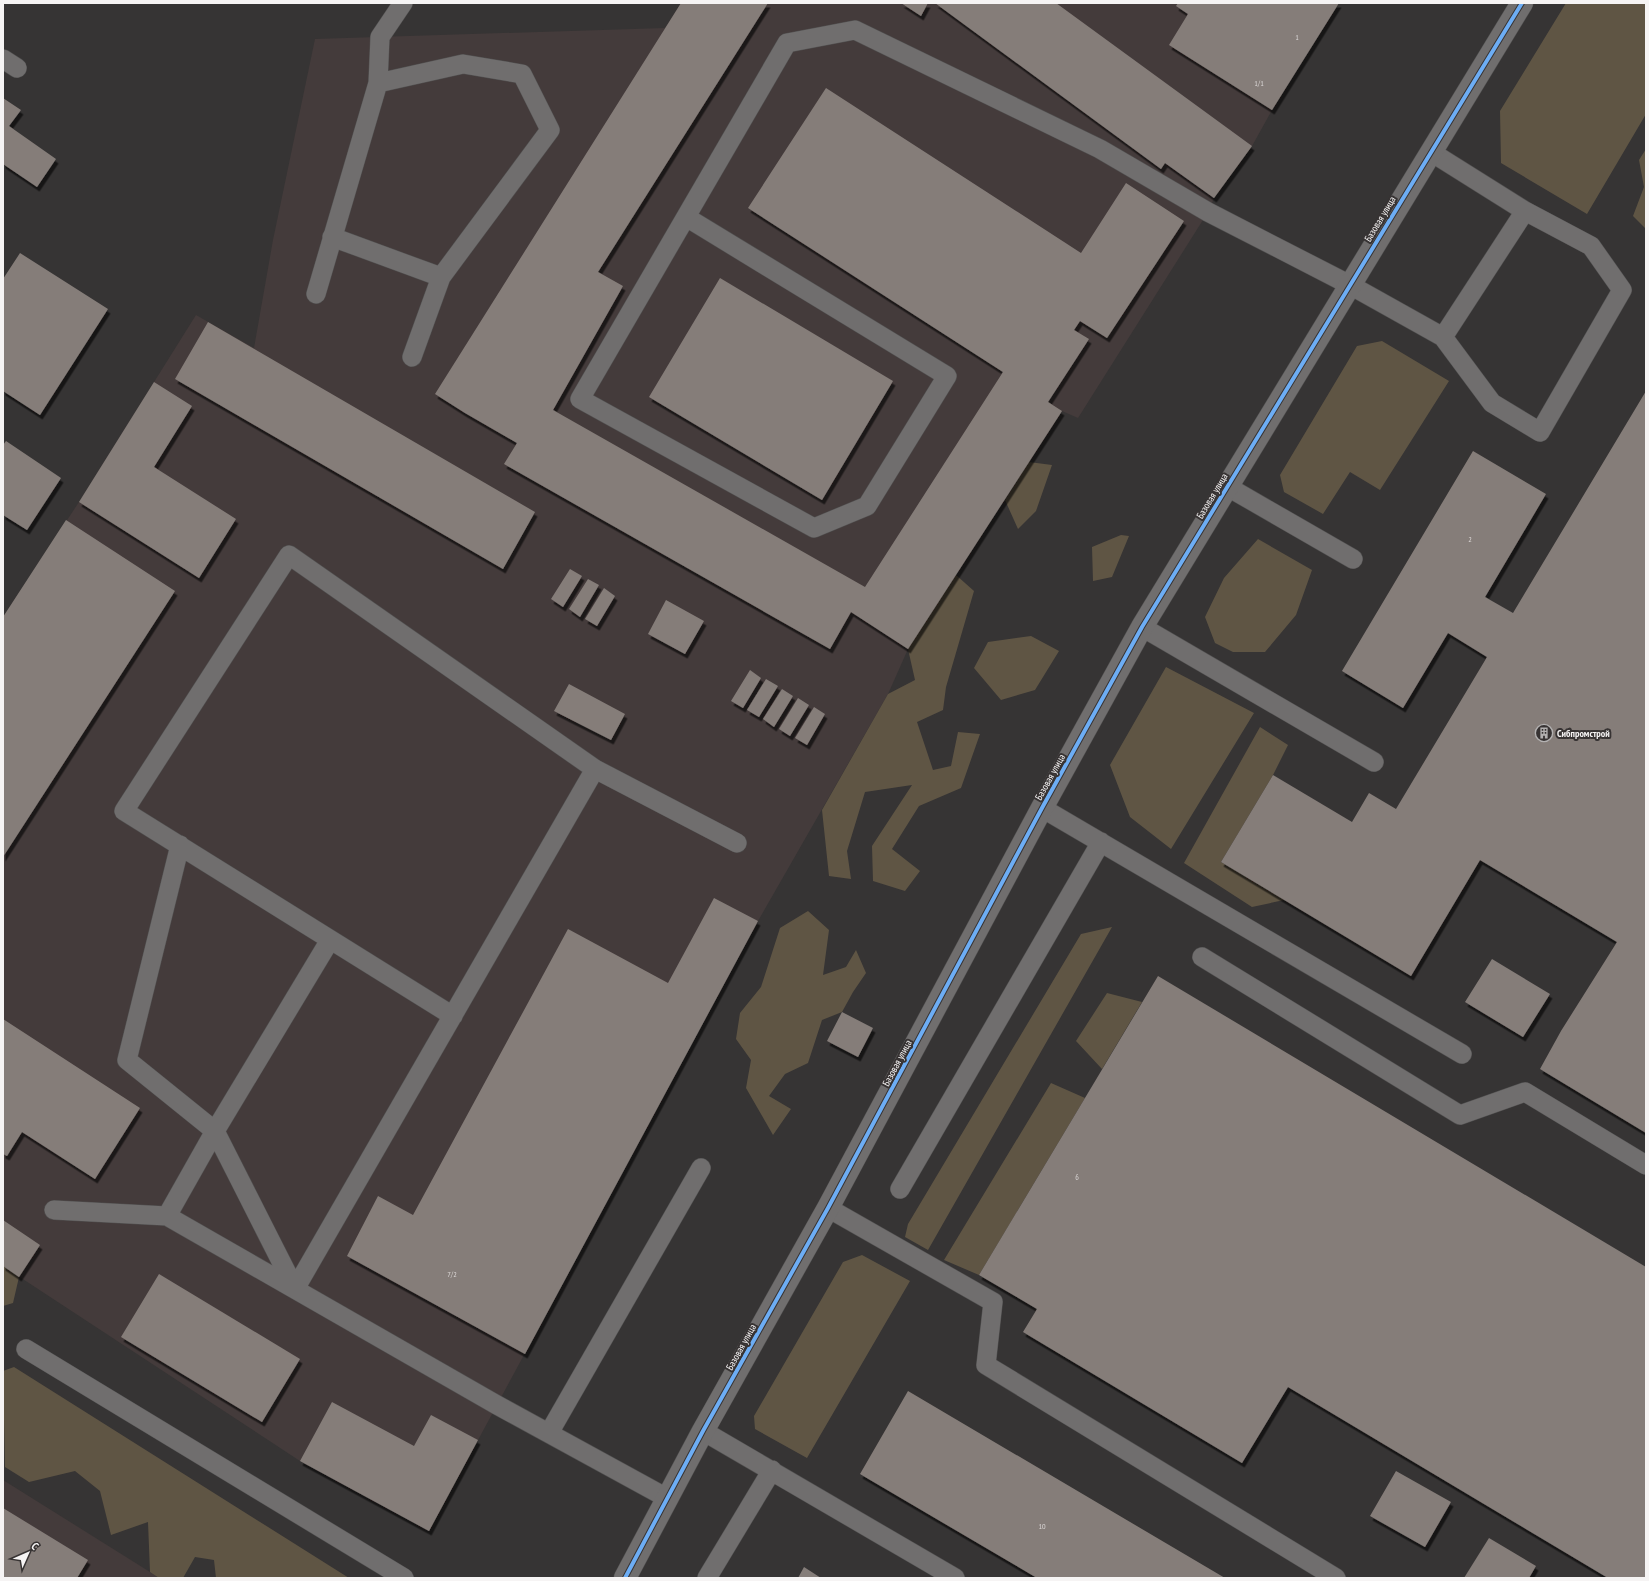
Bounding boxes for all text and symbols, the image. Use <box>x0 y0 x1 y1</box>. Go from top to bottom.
house number: 1 <box>1295 32 1299 42</box>
house number: 1/1 <box>1254 78 1264 88</box>
street label: Базовая улица <box>1361 194 1399 244</box>
street label: Базовая улица <box>1193 471 1231 521</box>
house number: 2 <box>1468 534 1472 544</box>
building icon: Сибпромстрой <box>1534 723 1554 743</box>
place label: Сибпромстрой <box>1557 727 1610 740</box>
street label: Базовая улица <box>1032 752 1068 802</box>
street label: Базовая улица <box>879 1038 915 1088</box>
house number: 6 <box>1075 1172 1079 1182</box>
house number: 7/2 <box>447 1269 457 1279</box>
street label: Базовая улица <box>723 1322 759 1372</box>
house number: 10 <box>1038 1521 1046 1531</box>
north arrow <box>8 1533 48 1573</box>
text: С <box>28 1539 42 1553</box>

